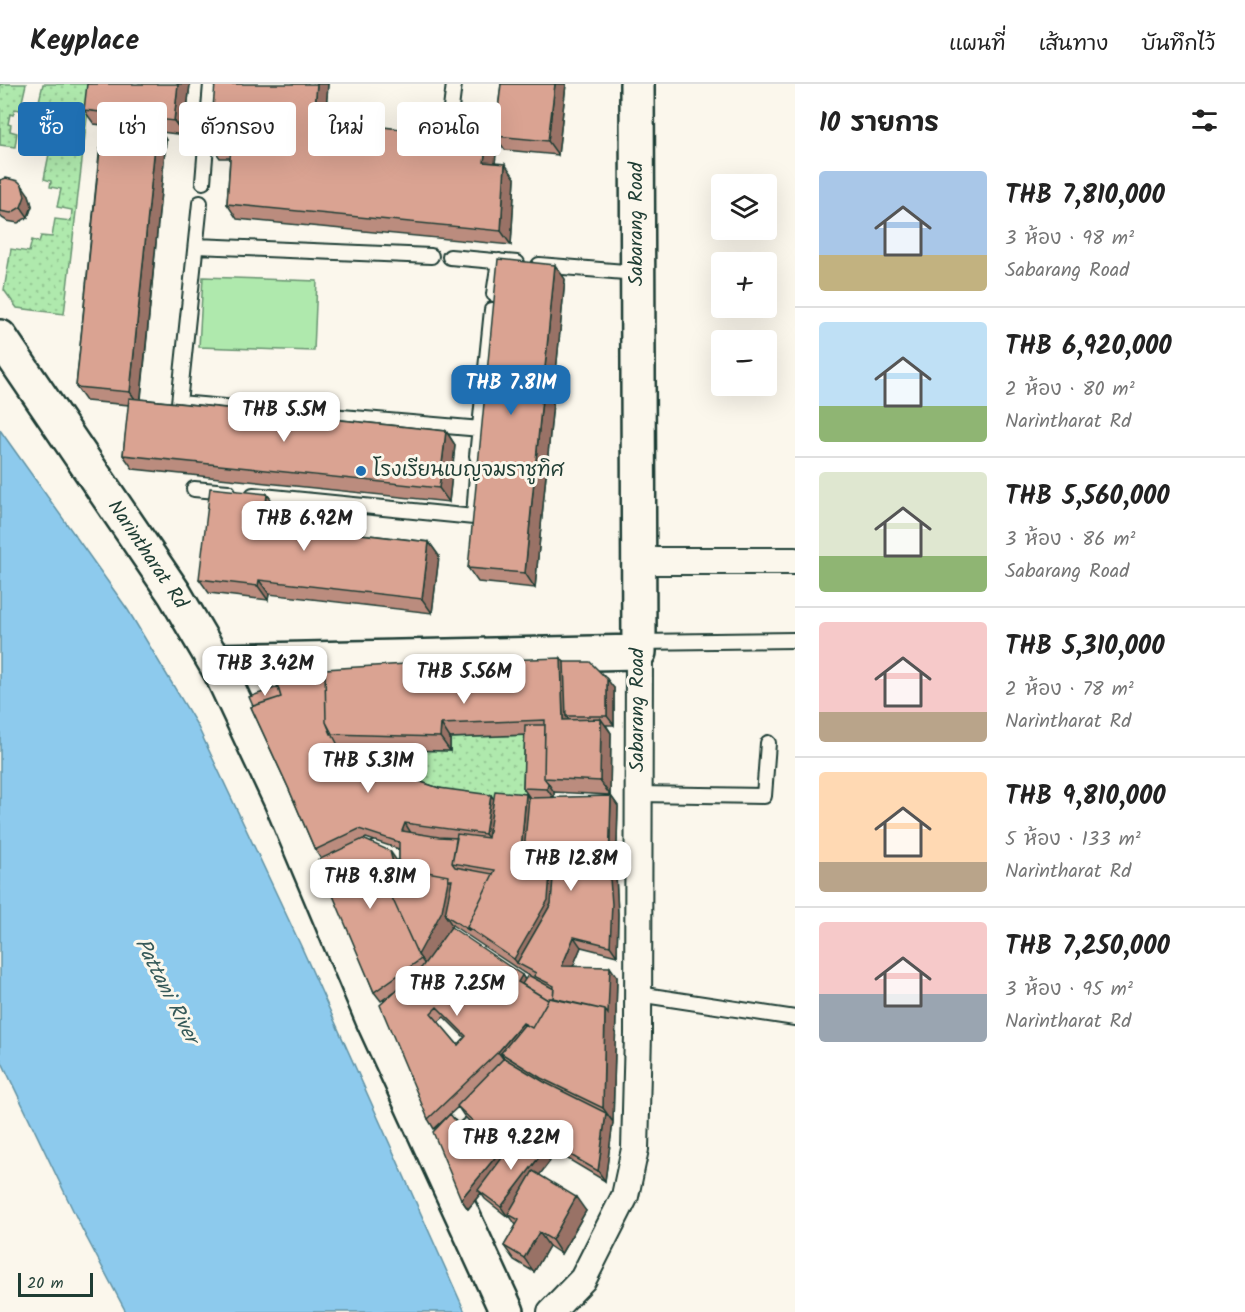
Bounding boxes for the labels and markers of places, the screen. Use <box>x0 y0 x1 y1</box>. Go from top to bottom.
pin: THB 7.81M <box>442 365 580 416</box>
pin: THB 5.5M <box>222 392 346 443</box>
place label: โรงเรียนเบญจมราชูทิศ <box>373 455 565 487</box>
marker: โรงเรียนเบญจมราชูทิศ <box>354 464 368 478</box>
pin: THB 6.92M <box>235 501 373 552</box>
pin: THB 3.42M <box>196 646 334 697</box>
pin: THB 5.56M <box>395 654 533 705</box>
pin: THB 5.31M <box>299 743 437 794</box>
pin: THB 12.8M <box>502 841 640 892</box>
pin: THB 9.81M <box>301 859 439 910</box>
pin: THB 7.25M <box>388 966 526 1017</box>
pin: THB 9.22M <box>442 1120 580 1171</box>

